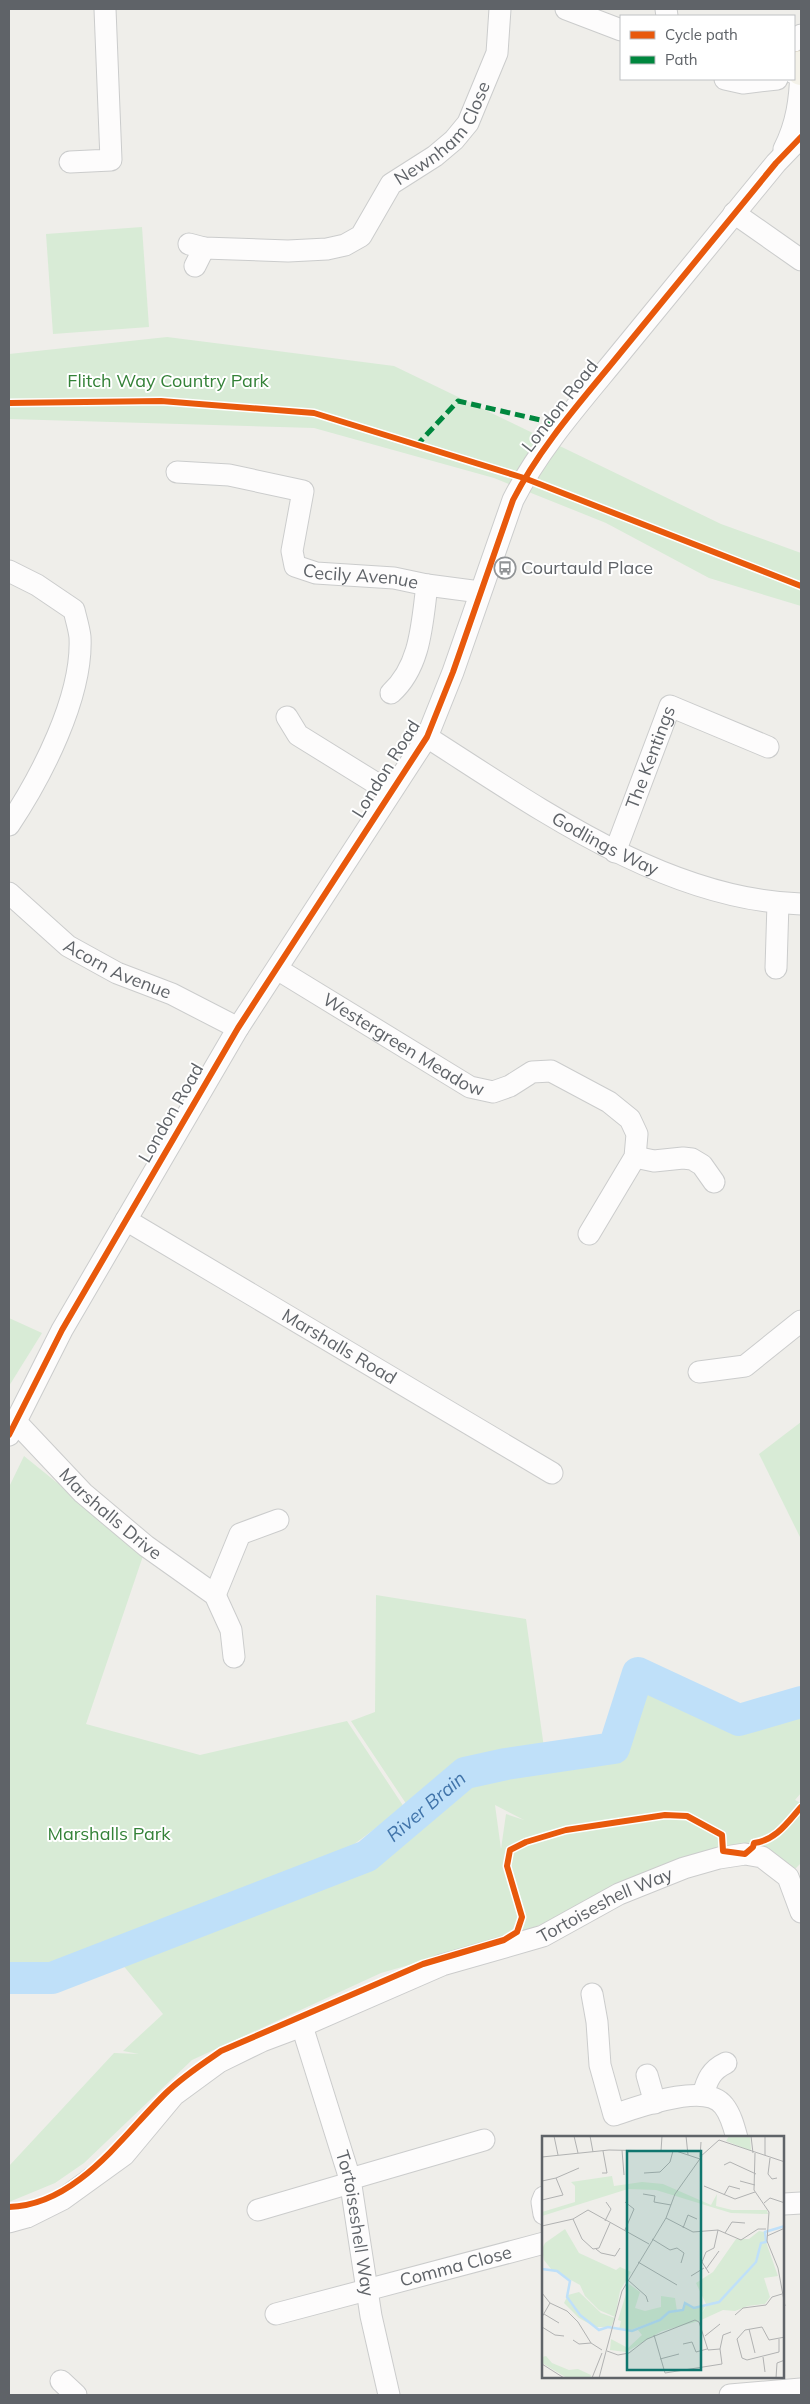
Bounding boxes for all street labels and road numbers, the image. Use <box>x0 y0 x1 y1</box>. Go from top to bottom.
street label: Newnham Close <box>390 78 495 190</box>
street label: London Road <box>516 355 603 457</box>
street label: Cecily Avenue <box>300 557 421 594</box>
street label: The Kentings <box>620 702 680 812</box>
street label: London Road <box>346 716 425 822</box>
street label: Godlings Way <box>548 807 663 881</box>
street label: Acorn Avenue <box>59 934 175 1004</box>
street label: Westergreen Meadow <box>319 988 487 1101</box>
street label: London Road <box>133 1059 208 1167</box>
street label: Marshalls Road <box>278 1303 401 1389</box>
street label: Marshalls Drive <box>54 1463 166 1564</box>
street label: Tortoiseshell Way <box>533 1862 676 1948</box>
street label: Tortoiseshell Way <box>331 2147 380 2298</box>
street label: Comma Close <box>397 2240 514 2292</box>

